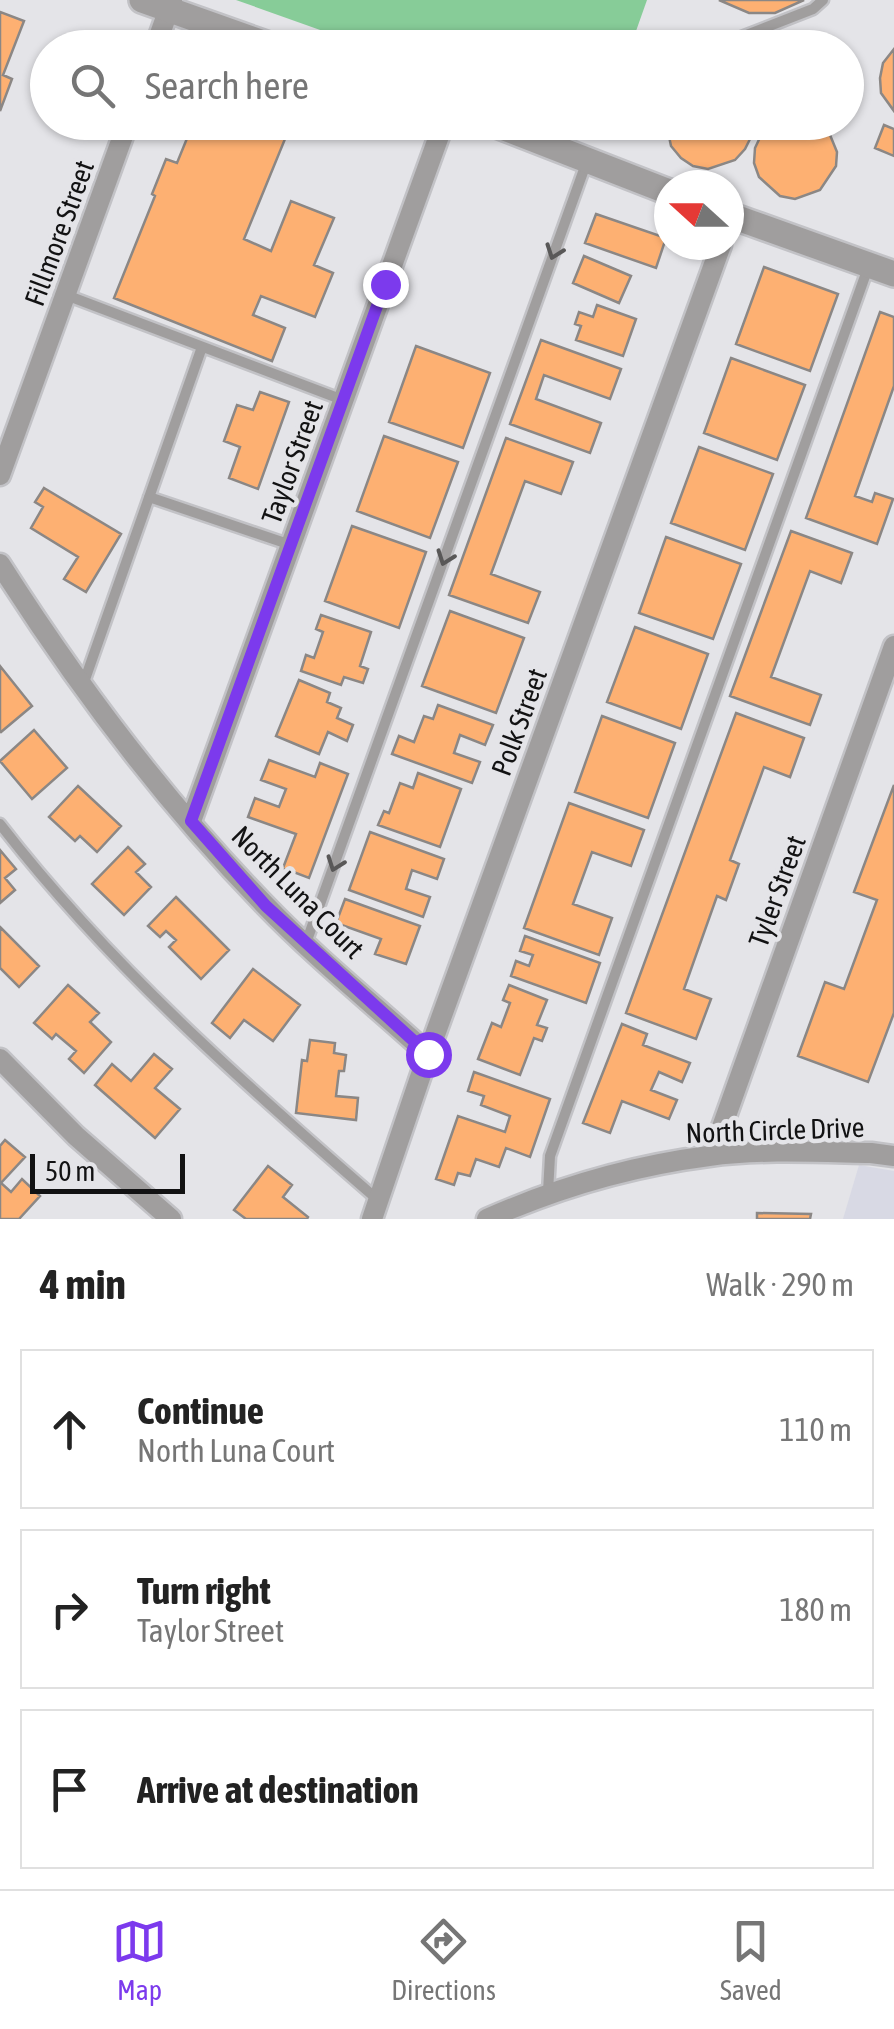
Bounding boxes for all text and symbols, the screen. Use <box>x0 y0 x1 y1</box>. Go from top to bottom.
search box <box>30 30 864 140</box>
icon: search <box>65 58 120 113</box>
text: Search here <box>145 64 309 107</box>
street label: Fillmore Street <box>18 156 100 310</box>
north arrow <box>654 170 744 260</box>
one-way arrow <box>546 242 566 260</box>
route end <box>363 262 409 308</box>
street label: Taylor Street <box>255 396 329 528</box>
one-way arrow <box>436 548 457 565</box>
street label: Polk Street <box>485 664 553 780</box>
street label: North Luna Court <box>225 819 371 965</box>
street label: Tyler Street <box>742 831 812 951</box>
one-way arrow <box>326 854 347 871</box>
route start <box>406 1032 452 1078</box>
street label: North Circle Drive <box>685 1111 865 1149</box>
scale bar <box>30 1149 185 1194</box>
text: 50 m <box>45 1155 95 1187</box>
text: 4 min <box>40 1260 126 1308</box>
text: Walk · 290 m <box>706 1266 854 1303</box>
text: Continue <box>137 1389 264 1432</box>
icon: ahead <box>42 1402 97 1457</box>
text: 110 m <box>779 1411 852 1448</box>
text: North Luna Court <box>137 1432 335 1469</box>
text: Turn right <box>137 1569 271 1612</box>
icon: right <box>42 1582 97 1637</box>
text: 180 m <box>779 1591 852 1628</box>
text: Taylor Street <box>137 1612 284 1649</box>
icon: arrive <box>42 1762 97 1817</box>
text: Arrive at destination <box>137 1768 419 1811</box>
tab: Map <box>112 1914 167 2006</box>
tab: Directions <box>391 1914 496 2006</box>
tab: Saved <box>720 1914 782 2006</box>

